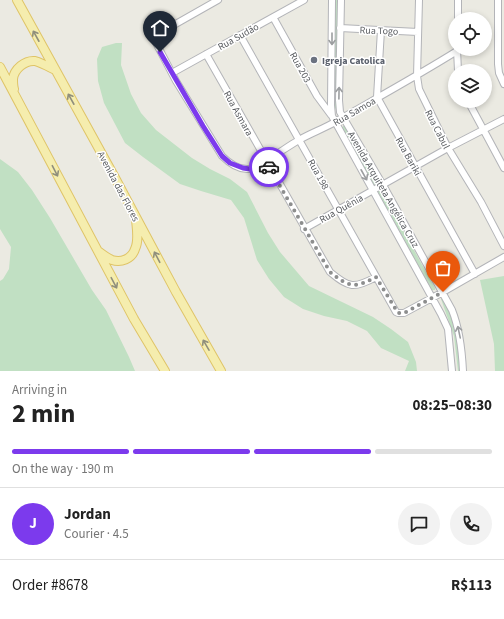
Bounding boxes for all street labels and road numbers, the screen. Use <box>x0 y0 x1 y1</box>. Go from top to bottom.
street label: Rua Sudão <box>215 20 262 54</box>
street label: Rua Togo <box>359 23 399 39</box>
street label: Rua 203 <box>286 50 314 85</box>
street label: Rua Asmara <box>220 88 256 139</box>
street label: Rua Samoa <box>331 94 378 130</box>
street label: Rua Cabul <box>421 107 453 152</box>
street label: Avenida Arquiteta Angélica Cruz <box>344 129 422 250</box>
street label: Rua Bariki <box>392 135 425 178</box>
street label: Avenida das Flores <box>94 149 143 224</box>
street label: Rua 198 <box>304 157 332 192</box>
street label: Rua Quênia <box>317 191 366 227</box>

